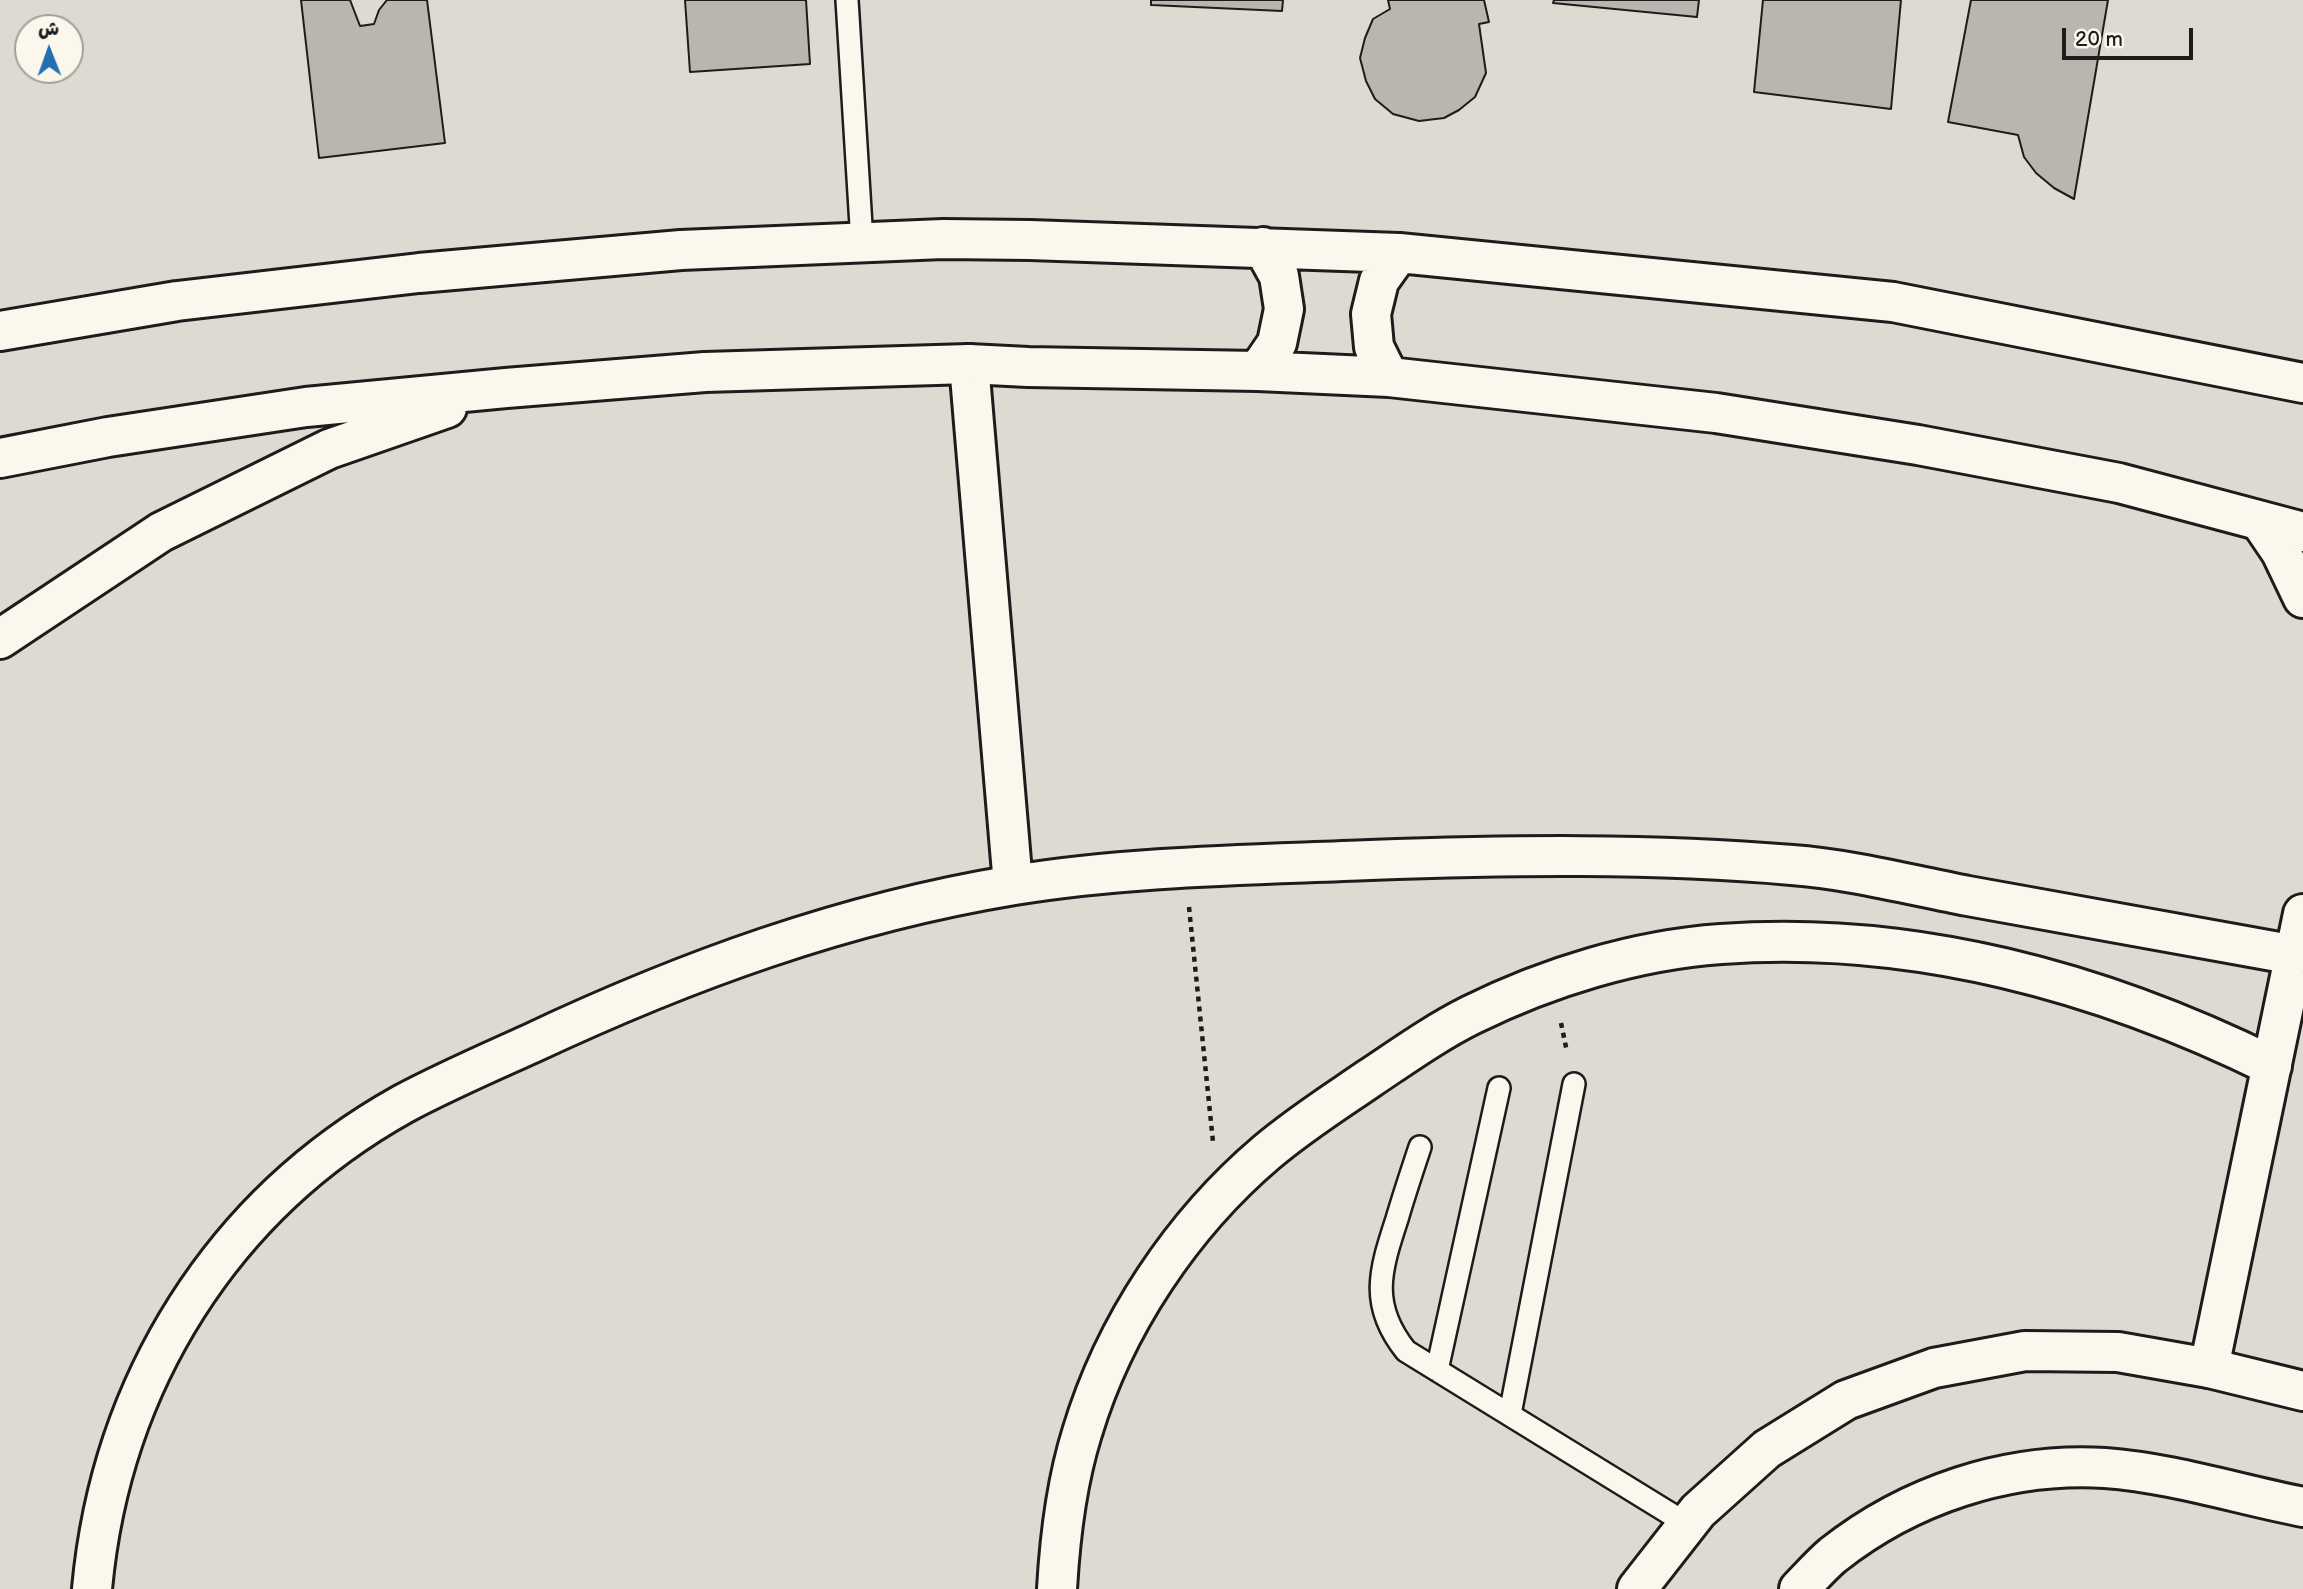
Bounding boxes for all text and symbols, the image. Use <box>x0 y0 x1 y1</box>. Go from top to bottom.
north arrow <box>14 14 84 84</box>
scale bar <box>2065 14 2196 58</box>
text: ش <box>38 18 59 41</box>
text: 20 m <box>2075 27 2123 52</box>

